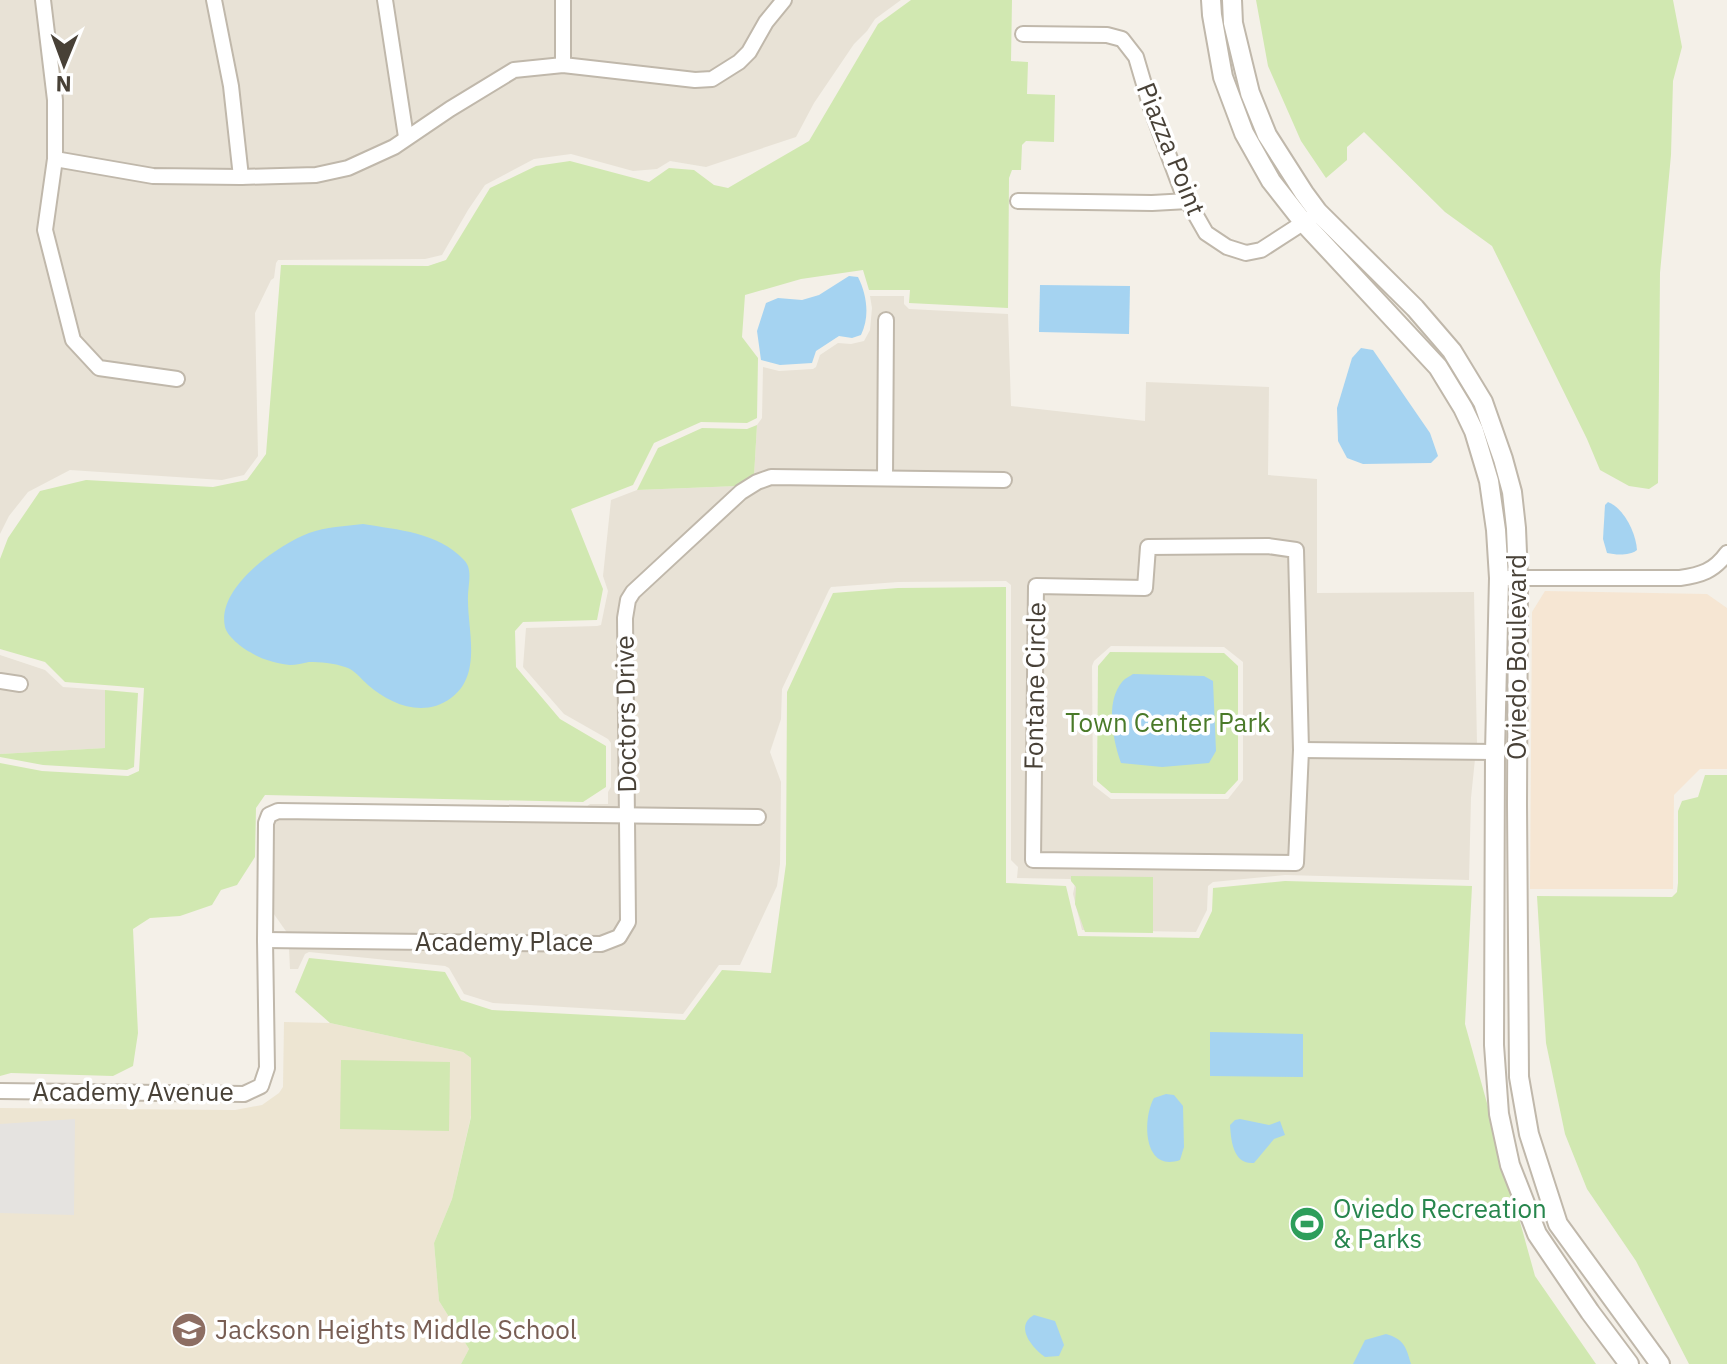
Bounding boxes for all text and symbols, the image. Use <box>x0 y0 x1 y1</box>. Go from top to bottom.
north arrow <box>24 24 104 104</box>
text: N <box>55 70 72 99</box>
street label: Piazza Point <box>1130 77 1214 220</box>
street label: Oviedo Boulevard <box>1499 554 1533 760</box>
street label: Fontane Circle <box>1016 602 1052 770</box>
street label: Doctors Drive <box>607 635 643 793</box>
park label: Town Center Park <box>1065 705 1271 739</box>
street label: Academy Place <box>415 924 593 958</box>
street label: Academy Avenue <box>32 1074 234 1108</box>
place label: Oviedo Recreation & Parks <box>1333 1191 1547 1255</box>
sports icon: Oviedo Recreation & Parks <box>1288 1205 1326 1243</box>
school or university icon: Jackson Heights Middle School <box>170 1311 208 1349</box>
place label: Jackson Heights Middle School <box>215 1312 577 1346</box>

